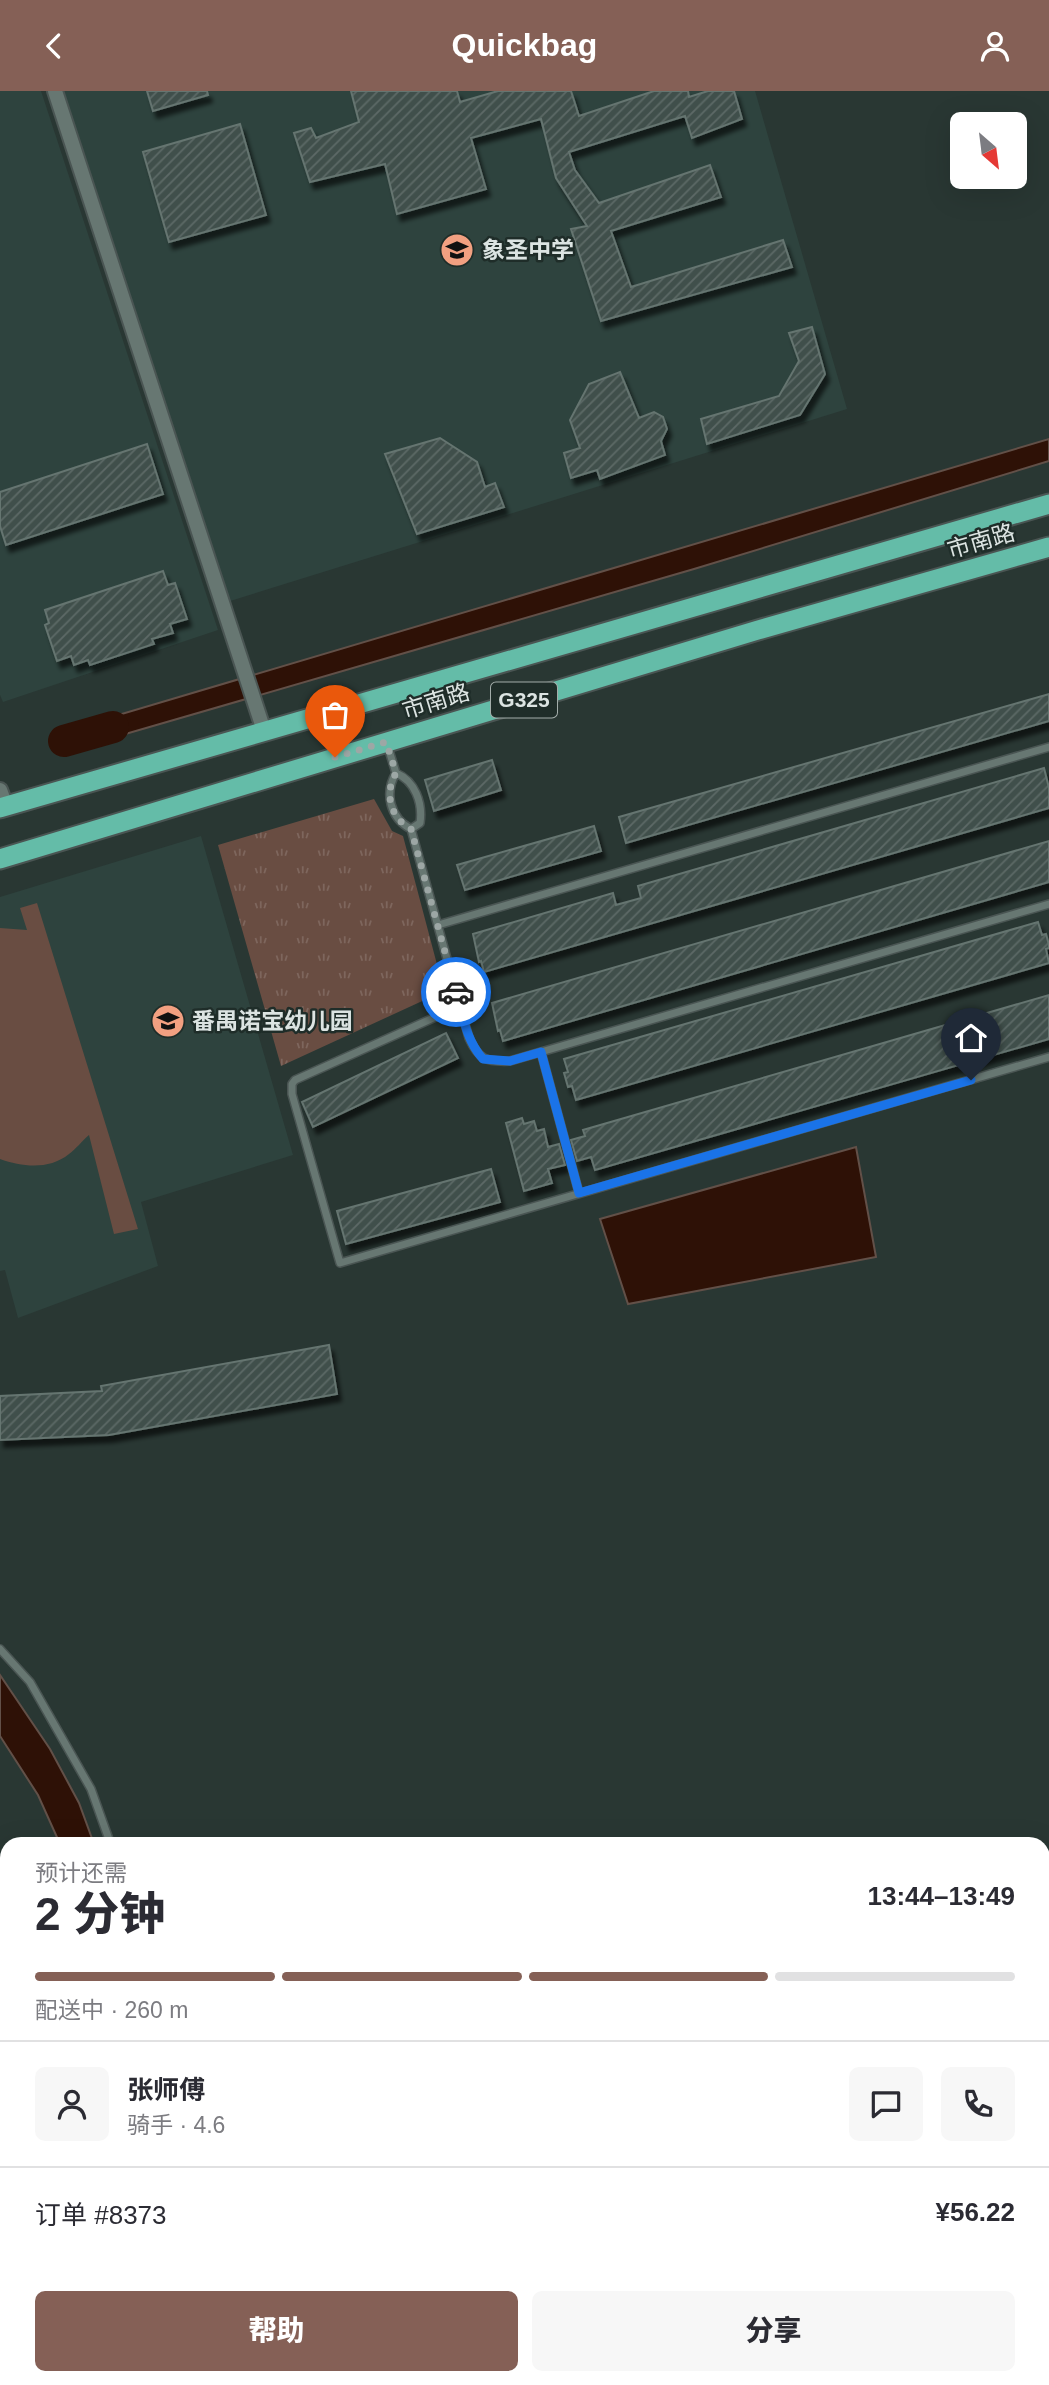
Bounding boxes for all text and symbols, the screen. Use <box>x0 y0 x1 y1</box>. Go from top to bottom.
icon: back <box>35 27 73 65</box>
text: Quickbag <box>452 27 597 63</box>
icon: person <box>976 27 1014 65</box>
north arrow <box>950 112 1027 189</box>
map controls <box>950 112 1027 189</box>
school or university icon: 象圣中学 <box>438 231 476 269</box>
place label: 象圣中学 <box>482 237 574 263</box>
street label: 市南路 <box>944 519 1018 563</box>
street label: 市南路 <box>399 678 473 724</box>
road number: G325 <box>491 683 557 717</box>
pin <box>305 685 365 757</box>
icon: bag <box>316 696 354 734</box>
courier <box>421 957 491 1027</box>
icon: car <box>437 973 475 1011</box>
school or university icon: 番禺诺宝幼儿园 <box>149 1002 187 1040</box>
place label: 番禺诺宝幼儿园 <box>192 1008 353 1034</box>
pin <box>941 1008 1001 1080</box>
icon: home <box>952 1019 990 1057</box>
text: 预计还需 <box>35 1860 127 1886</box>
text: 13:44–13:49 <box>868 1881 1015 1911</box>
text: 2 分钟 <box>35 1888 165 1940</box>
text: 配送中 · 260 m <box>35 1997 188 2023</box>
button: person <box>35 2067 109 2141</box>
button: chat <box>849 2067 923 2141</box>
button: phone <box>941 2067 1015 2141</box>
text: 张师傅 <box>127 2075 205 2105</box>
text: 骑手 · 4.6 <box>127 2112 225 2138</box>
text: ¥56.22 <box>935 2197 1015 2227</box>
text: 订单 #8373 <box>35 2200 167 2230</box>
button: 帮助 <box>35 2291 518 2371</box>
button: 分享 <box>532 2291 1015 2371</box>

